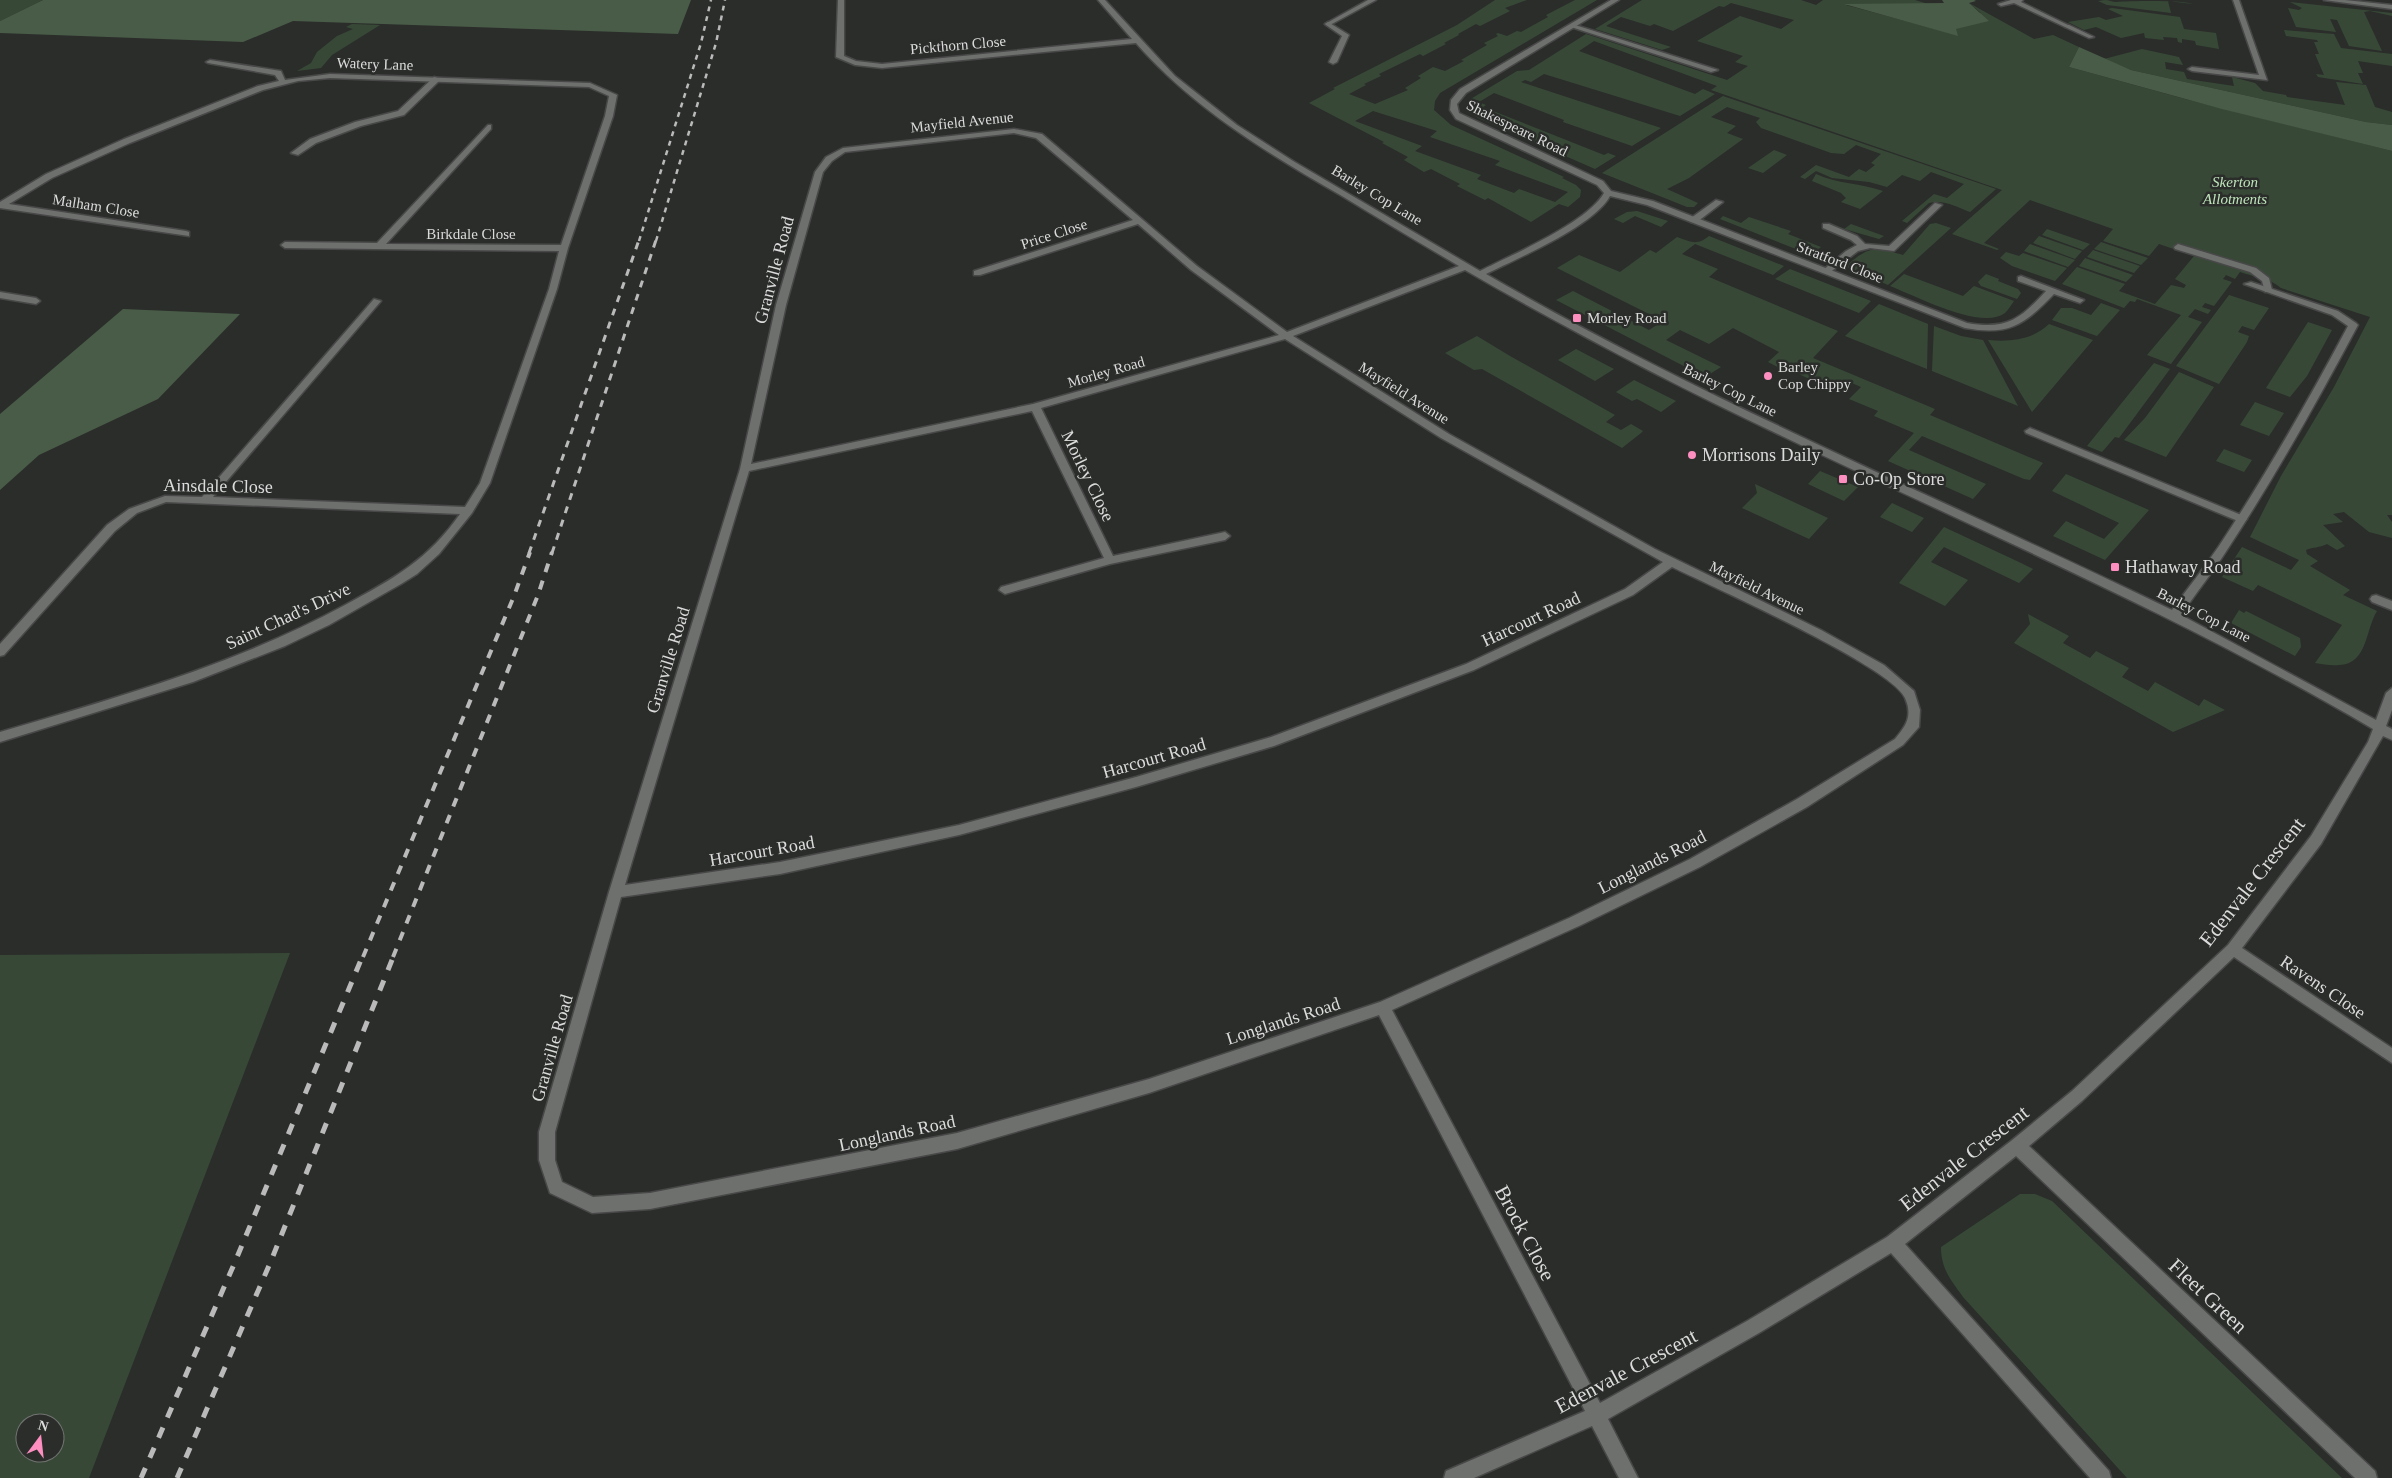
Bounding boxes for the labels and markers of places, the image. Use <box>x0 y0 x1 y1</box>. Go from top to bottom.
place label: Morley Road <box>1587 310 1667 326</box>
marker: Morley Road <box>1571 312 1583 324</box>
place label: Barley Cop Chippy <box>1778 359 1851 392</box>
marker: Barley Cop Chippy <box>1762 370 1774 382</box>
place label: Morrisons Daily <box>1702 445 1821 465</box>
marker: Morrisons Daily <box>1686 449 1698 461</box>
place label: Co-Op Store <box>1853 469 1945 489</box>
marker: Co-Op Store <box>1837 473 1849 485</box>
place label: Hathaway Road <box>2125 557 2240 577</box>
marker: Hathaway Road <box>2109 561 2121 573</box>

